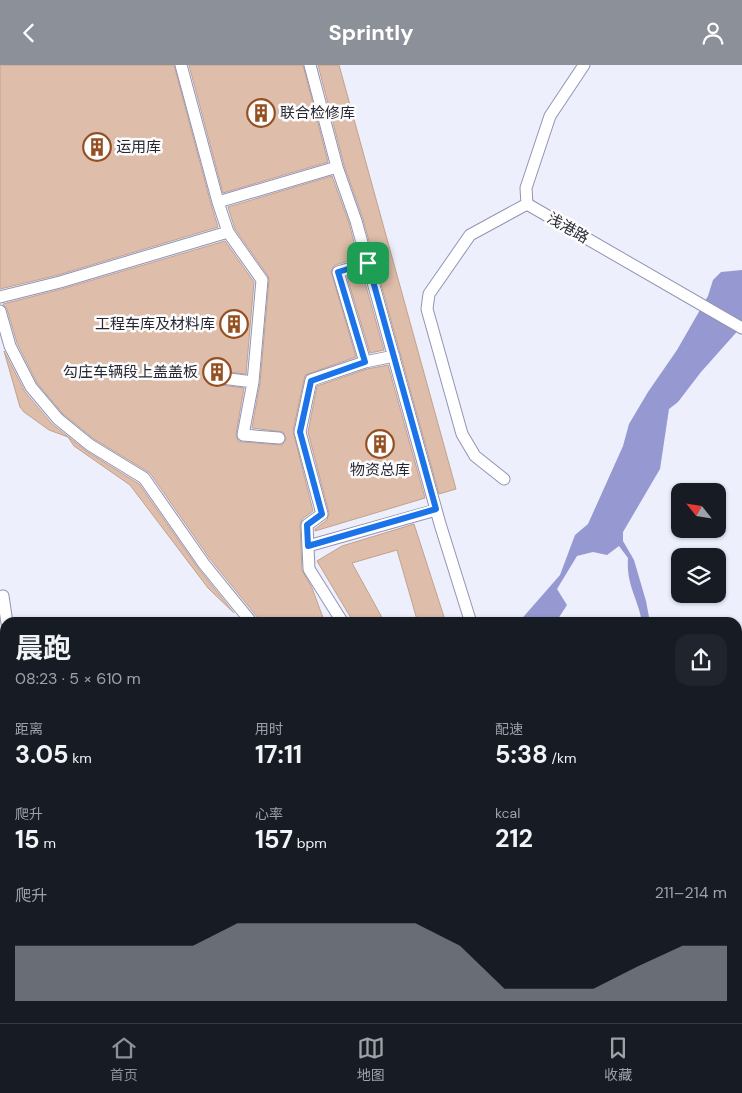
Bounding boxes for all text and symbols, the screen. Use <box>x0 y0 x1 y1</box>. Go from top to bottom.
text: Sprintly <box>329 18 414 47</box>
icon: back <box>15 19 43 47</box>
icon: person <box>699 19 727 47</box>
building icon: 联合检修库 <box>246 98 276 128</box>
place label: 联合检修库 <box>280 103 355 123</box>
building icon: 运用库 <box>82 132 112 162</box>
place label: 运用库 <box>116 137 161 157</box>
street label: 浅港路 <box>544 208 592 248</box>
pin <box>347 242 389 284</box>
icon: arrive <box>354 249 382 277</box>
building icon: 工程车库及材料库 <box>219 309 249 339</box>
place label: 工程车库及材料库 <box>95 314 215 334</box>
building icon: 勾庄车辆段上盖盖板 <box>202 357 232 387</box>
place label: 勾庄车辆段上盖盖板 <box>63 362 198 382</box>
building icon: 物资总库 <box>365 429 395 459</box>
place label: 物资总库 <box>350 460 410 480</box>
north arrow <box>671 483 726 537</box>
map controls <box>671 483 726 603</box>
button: layers <box>671 548 726 603</box>
text: 晨跑 <box>15 630 71 667</box>
button: share <box>675 634 727 686</box>
text: 08:23 · 5 × 610 m <box>15 668 141 689</box>
text: 距离 <box>15 720 43 738</box>
text: 用时 <box>255 720 283 738</box>
text: 配速 <box>495 720 523 738</box>
text: 3.05 <box>15 738 69 771</box>
text: 17:11 <box>255 738 302 771</box>
text: 5:38 <box>495 738 548 771</box>
text: km <box>69 749 92 767</box>
text: /km <box>548 749 577 767</box>
text: kcal <box>495 804 520 822</box>
text: 爬升 <box>15 805 43 823</box>
text: 心率 <box>255 805 283 823</box>
text: 212 <box>495 822 533 855</box>
text: 15 <box>15 823 40 856</box>
text: 157 <box>255 823 293 856</box>
text: m <box>40 834 56 852</box>
text: bpm <box>293 834 327 852</box>
text: 211–214 m <box>655 882 727 903</box>
text: 爬升 <box>15 885 47 906</box>
tab: 首页 <box>110 1034 138 1084</box>
tab: 地图 <box>357 1034 385 1084</box>
tab: 收藏 <box>604 1034 632 1084</box>

